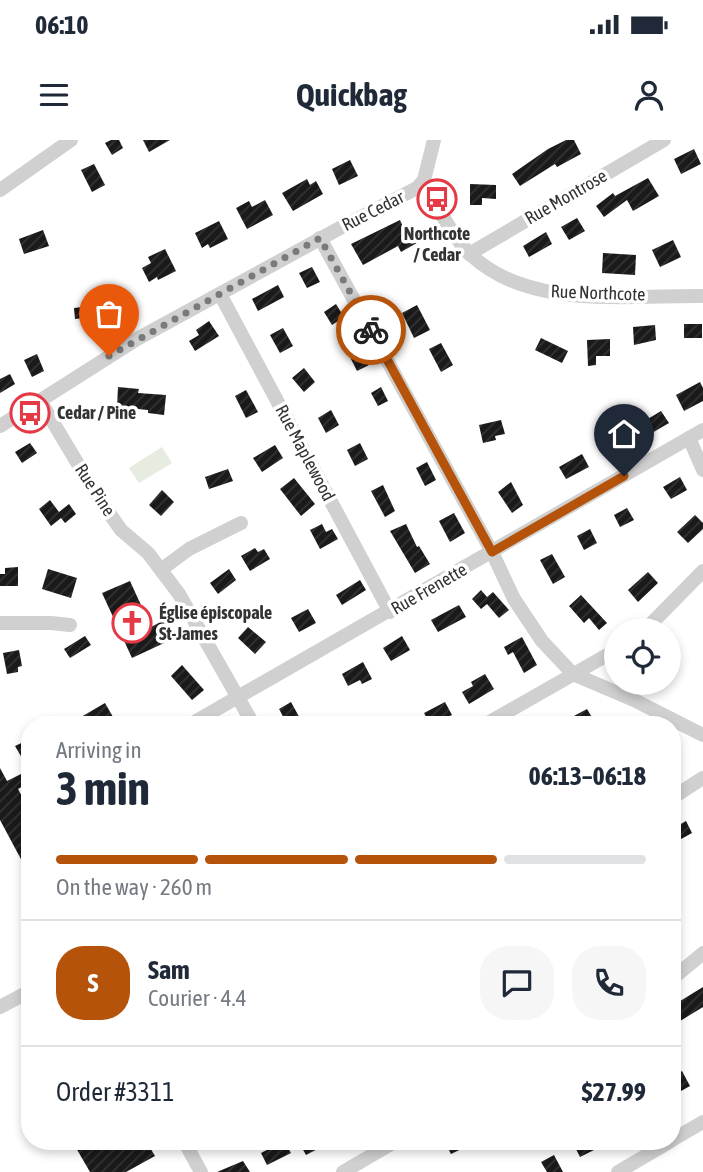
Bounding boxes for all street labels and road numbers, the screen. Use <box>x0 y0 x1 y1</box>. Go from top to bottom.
street label: Rue Montrose <box>521 165 610 228</box>
street label: Rue Cedar <box>338 186 408 235</box>
street label: Rue Northcote <box>550 280 646 305</box>
street label: Rue Maplewood <box>271 401 340 504</box>
street label: Rue Pine <box>71 460 120 520</box>
street label: Rue Frenette <box>387 558 470 619</box>

